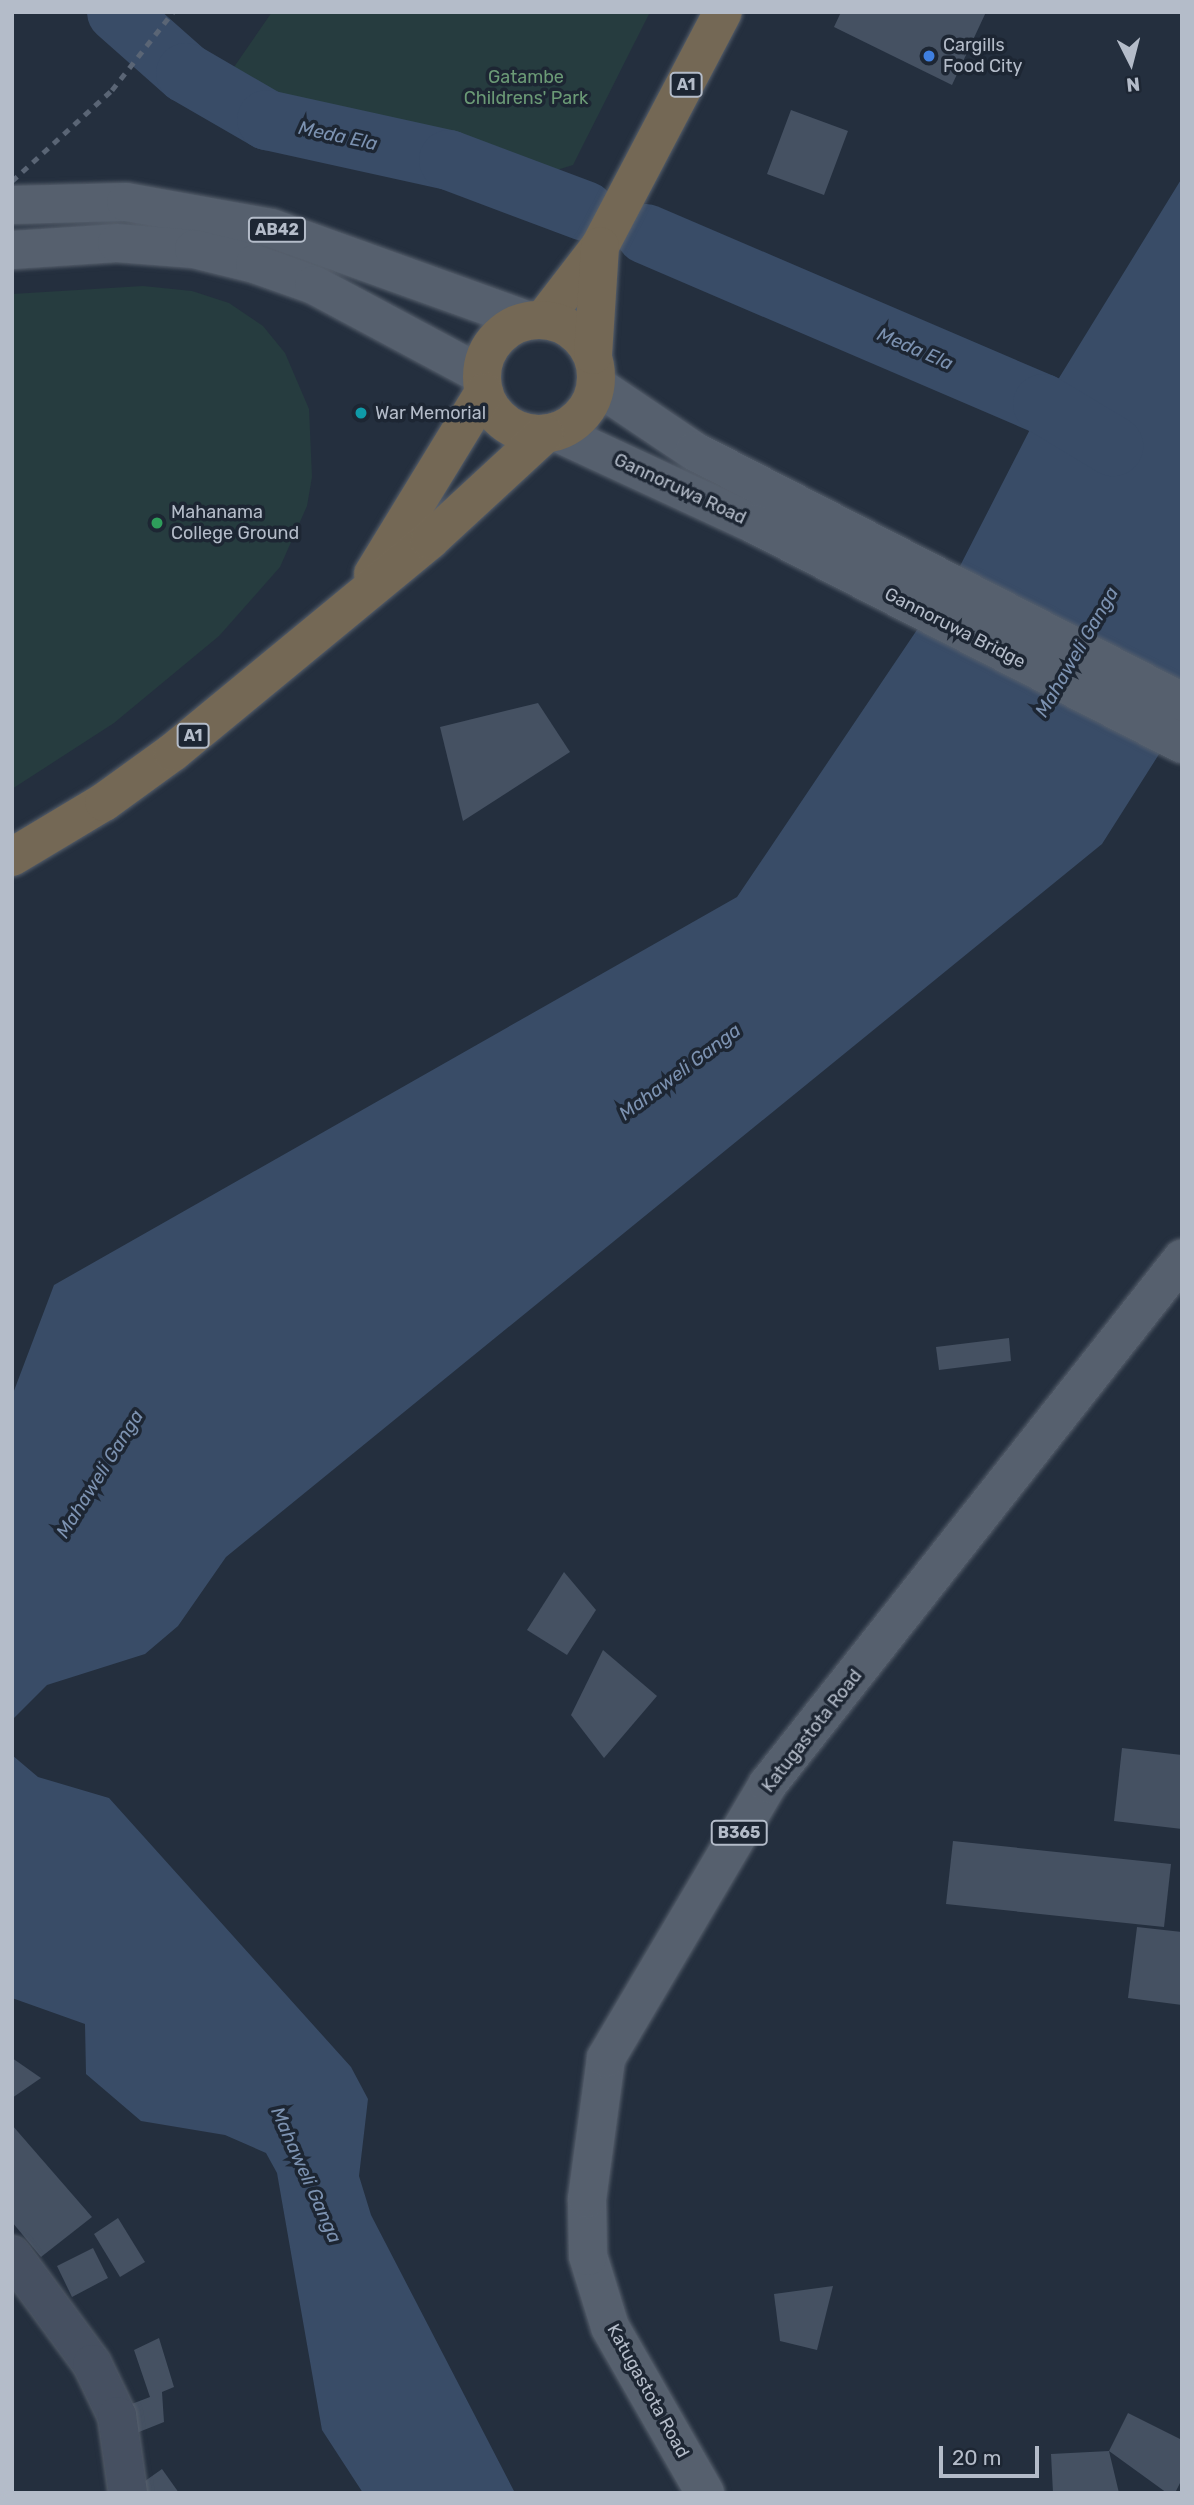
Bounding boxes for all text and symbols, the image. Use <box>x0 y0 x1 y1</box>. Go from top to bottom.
north arrow <box>1096 28 1166 98</box>
place label: Cargills Food City <box>943 35 1022 78</box>
marker: Cargills Food City <box>921 48 937 64</box>
park label: Gatambe Childrens' Park <box>464 67 588 110</box>
road number: A1 <box>668 72 704 97</box>
text: N <box>1125 72 1141 97</box>
water label: Meda Ela <box>296 117 380 155</box>
road number: AB42 <box>247 218 307 242</box>
water label: Meda Ela <box>874 323 956 375</box>
place label: War Memorial <box>375 402 486 424</box>
marker: War Memorial <box>353 405 369 421</box>
street label: Gannoruwa Road <box>611 449 749 529</box>
place label: Mahanama College Ground <box>171 502 299 544</box>
marker: Mahanama College Ground <box>149 515 165 531</box>
street label: Gannoruwa Bridge <box>881 583 1029 673</box>
water label: Mahaweli Ganga <box>1030 583 1124 721</box>
road number: A1 <box>176 723 210 748</box>
water label: Mahaweli Ganga <box>615 1019 745 1125</box>
water label: Mahaweli Ganga <box>51 1406 149 1542</box>
street label: Katugastota Road <box>757 1665 867 1797</box>
road number: B365 <box>709 1820 769 1845</box>
water label: Mahaweli Ganga <box>266 2103 346 2247</box>
street label: Katugastota Road <box>602 2320 694 2462</box>
scale bar <box>942 2432 1042 2476</box>
text: 20 m <box>952 2445 1001 2470</box>

